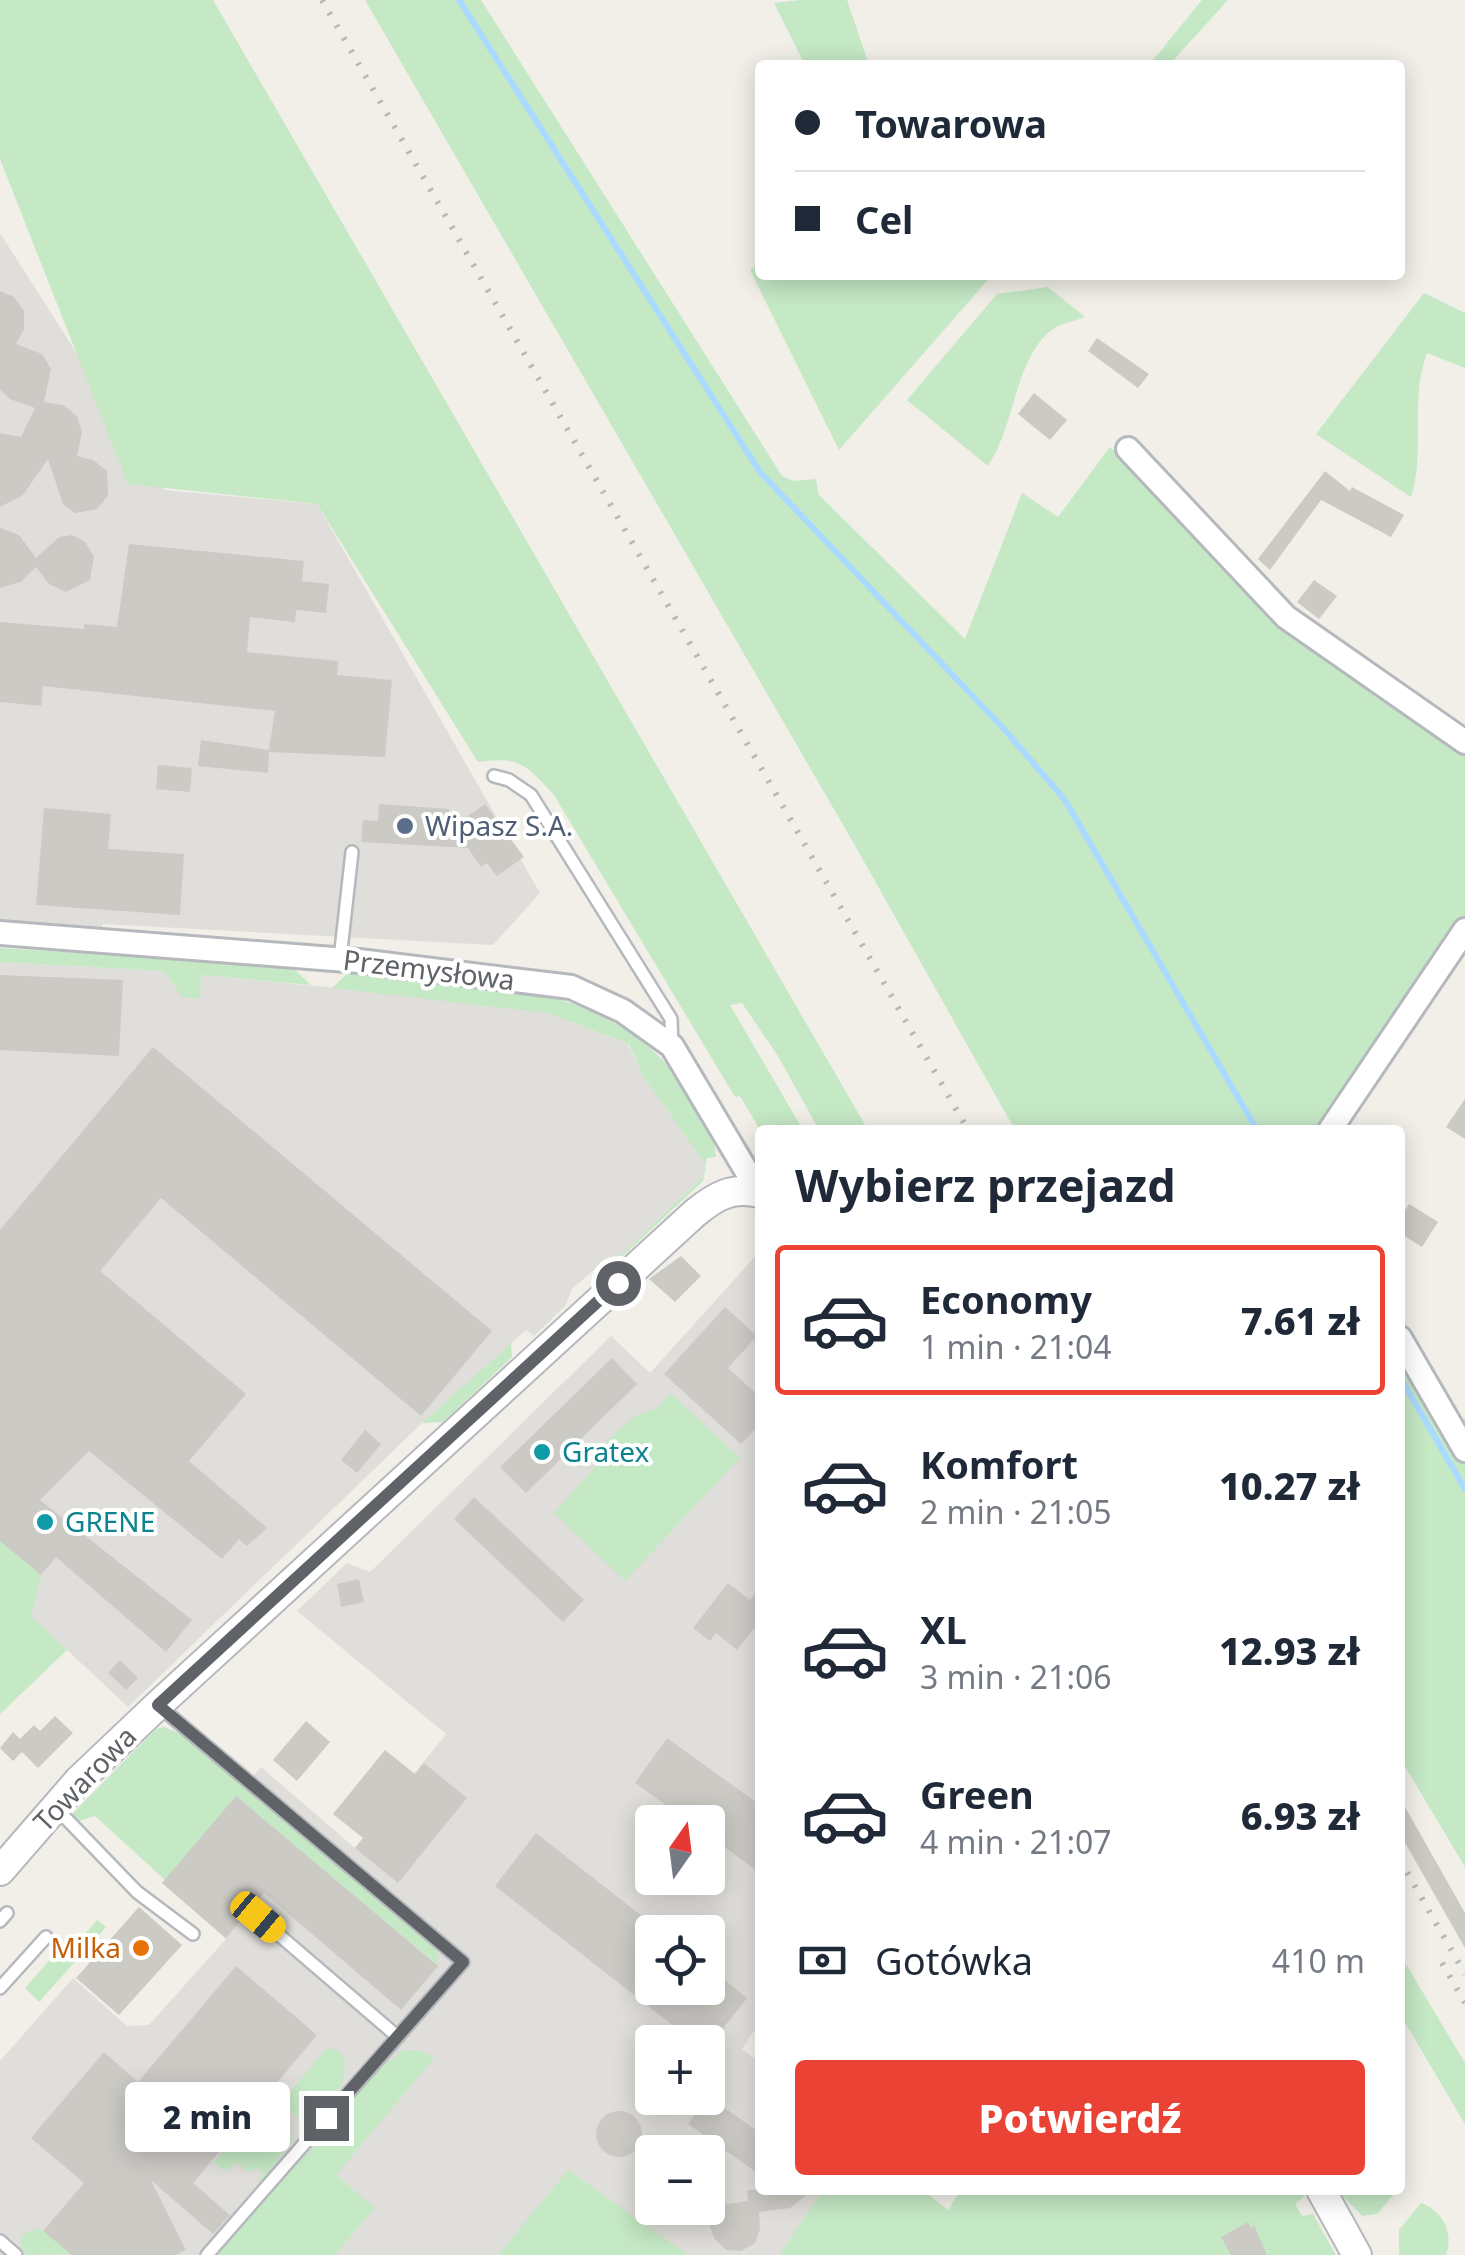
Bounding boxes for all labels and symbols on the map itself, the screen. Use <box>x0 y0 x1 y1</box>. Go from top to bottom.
place label: Wipasz S.A. <box>425 806 573 844</box>
marker: Wipasz S.A. <box>394 815 416 837</box>
street label: Przemysłowa <box>341 940 517 998</box>
route start <box>596 1261 641 1306</box>
place label: Gratex <box>562 1432 649 1470</box>
marker: Gratex <box>531 1441 553 1463</box>
place label: GRENE <box>65 1502 155 1540</box>
marker: GRENE <box>34 1511 56 1533</box>
street label: Towarowa <box>24 1717 144 1839</box>
north arrow <box>635 1805 725 1895</box>
car <box>225 1886 291 1948</box>
place label: Milka <box>50 1928 121 1966</box>
marker: Milka <box>130 1937 152 1959</box>
callout: 2 min <box>126 2083 291 2153</box>
route end <box>304 2096 349 2141</box>

